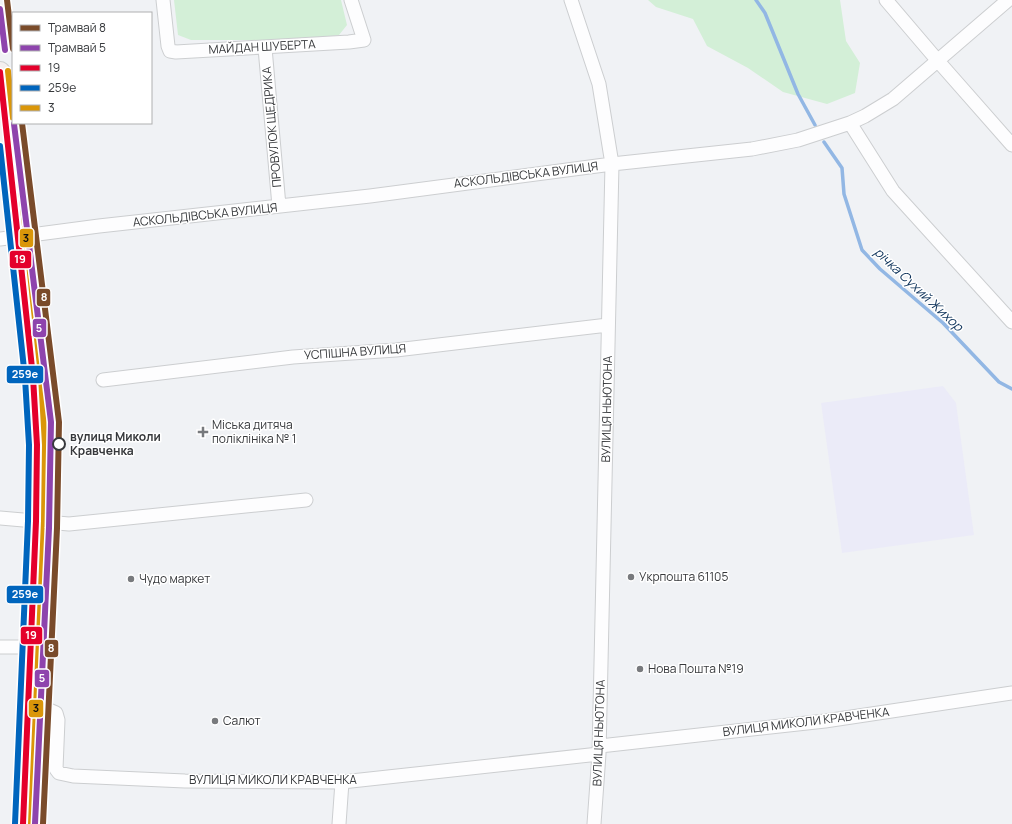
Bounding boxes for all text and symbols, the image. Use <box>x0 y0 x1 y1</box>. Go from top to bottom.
legend <box>12 12 152 124</box>
text: Трамвай 8 <box>48 19 106 36</box>
street label: МАЙДАН ШУБЕРТА <box>208 35 316 58</box>
text: Трамвай 5 <box>48 39 106 56</box>
text: 19 <box>48 59 60 76</box>
street label: ПРОВУЛОК ЩЕДРИКА <box>258 66 285 188</box>
text: 259е <box>48 79 76 96</box>
text: 3 <box>48 99 55 116</box>
street label: АСКОЛЬДІВСЬКА ВУЛИЦЯ <box>453 157 599 192</box>
street label: АСКОЛЬДІВСЬКА ВУЛИЦЯ <box>132 198 278 231</box>
line badge: 3 <box>19 228 34 248</box>
text: 3 <box>23 230 29 245</box>
water label: річка Сухий Жихор <box>871 243 968 336</box>
line badge: 19 <box>9 250 32 269</box>
text: 19 <box>14 251 26 266</box>
line badge: 8 <box>36 288 51 307</box>
text: 8 <box>41 289 48 304</box>
line badge: 5 <box>32 318 47 338</box>
text: 5 <box>36 320 42 335</box>
street label: УСПІШНА ВУЛИЦЯ <box>303 339 407 364</box>
street label: ВУЛИЦЯ НЬЮТОНА <box>597 355 616 463</box>
line badge: 259е <box>6 365 44 384</box>
text: 259е <box>12 366 39 381</box>
place label: Міська дитяча поліклініка № 1 <box>212 416 296 447</box>
marker: Міська дитяча поліклініка № 1 <box>197 426 209 438</box>
place label: вулиця Миколи Кравченка <box>70 428 161 459</box>
marker: вулиця Миколи Кравченка <box>52 437 66 451</box>
place label: Укрпошта 61105 <box>639 568 728 585</box>
place label: Чудо маркет <box>139 570 210 587</box>
marker: Укрпошта 61105 <box>626 572 636 582</box>
marker: Чудо маркет <box>126 574 136 584</box>
line badge: 259е <box>6 585 44 604</box>
text: 259е <box>12 586 39 601</box>
line badge: 19 <box>20 626 43 645</box>
text: 19 <box>25 627 37 642</box>
line badge: 8 <box>44 639 59 658</box>
text: 8 <box>48 640 55 655</box>
place label: Нова Пошта №19 <box>648 660 744 677</box>
marker: Нова Пошта №19 <box>635 664 645 674</box>
line badge: 5 <box>34 669 50 688</box>
text: 5 <box>39 670 45 685</box>
street label: ВУЛИЦЯ НЬЮТОНА <box>588 679 609 787</box>
line badge: 3 <box>28 699 44 718</box>
text: 3 <box>33 700 39 715</box>
street label: ВУЛИЦЯ МИКОЛИ КРАВЧЕНКА <box>722 703 891 740</box>
place label: Салют <box>223 712 261 729</box>
marker: Салют <box>210 716 220 726</box>
street label: ВУЛИЦЯ МИКОЛИ КРАВЧЕНКА <box>189 771 357 788</box>

